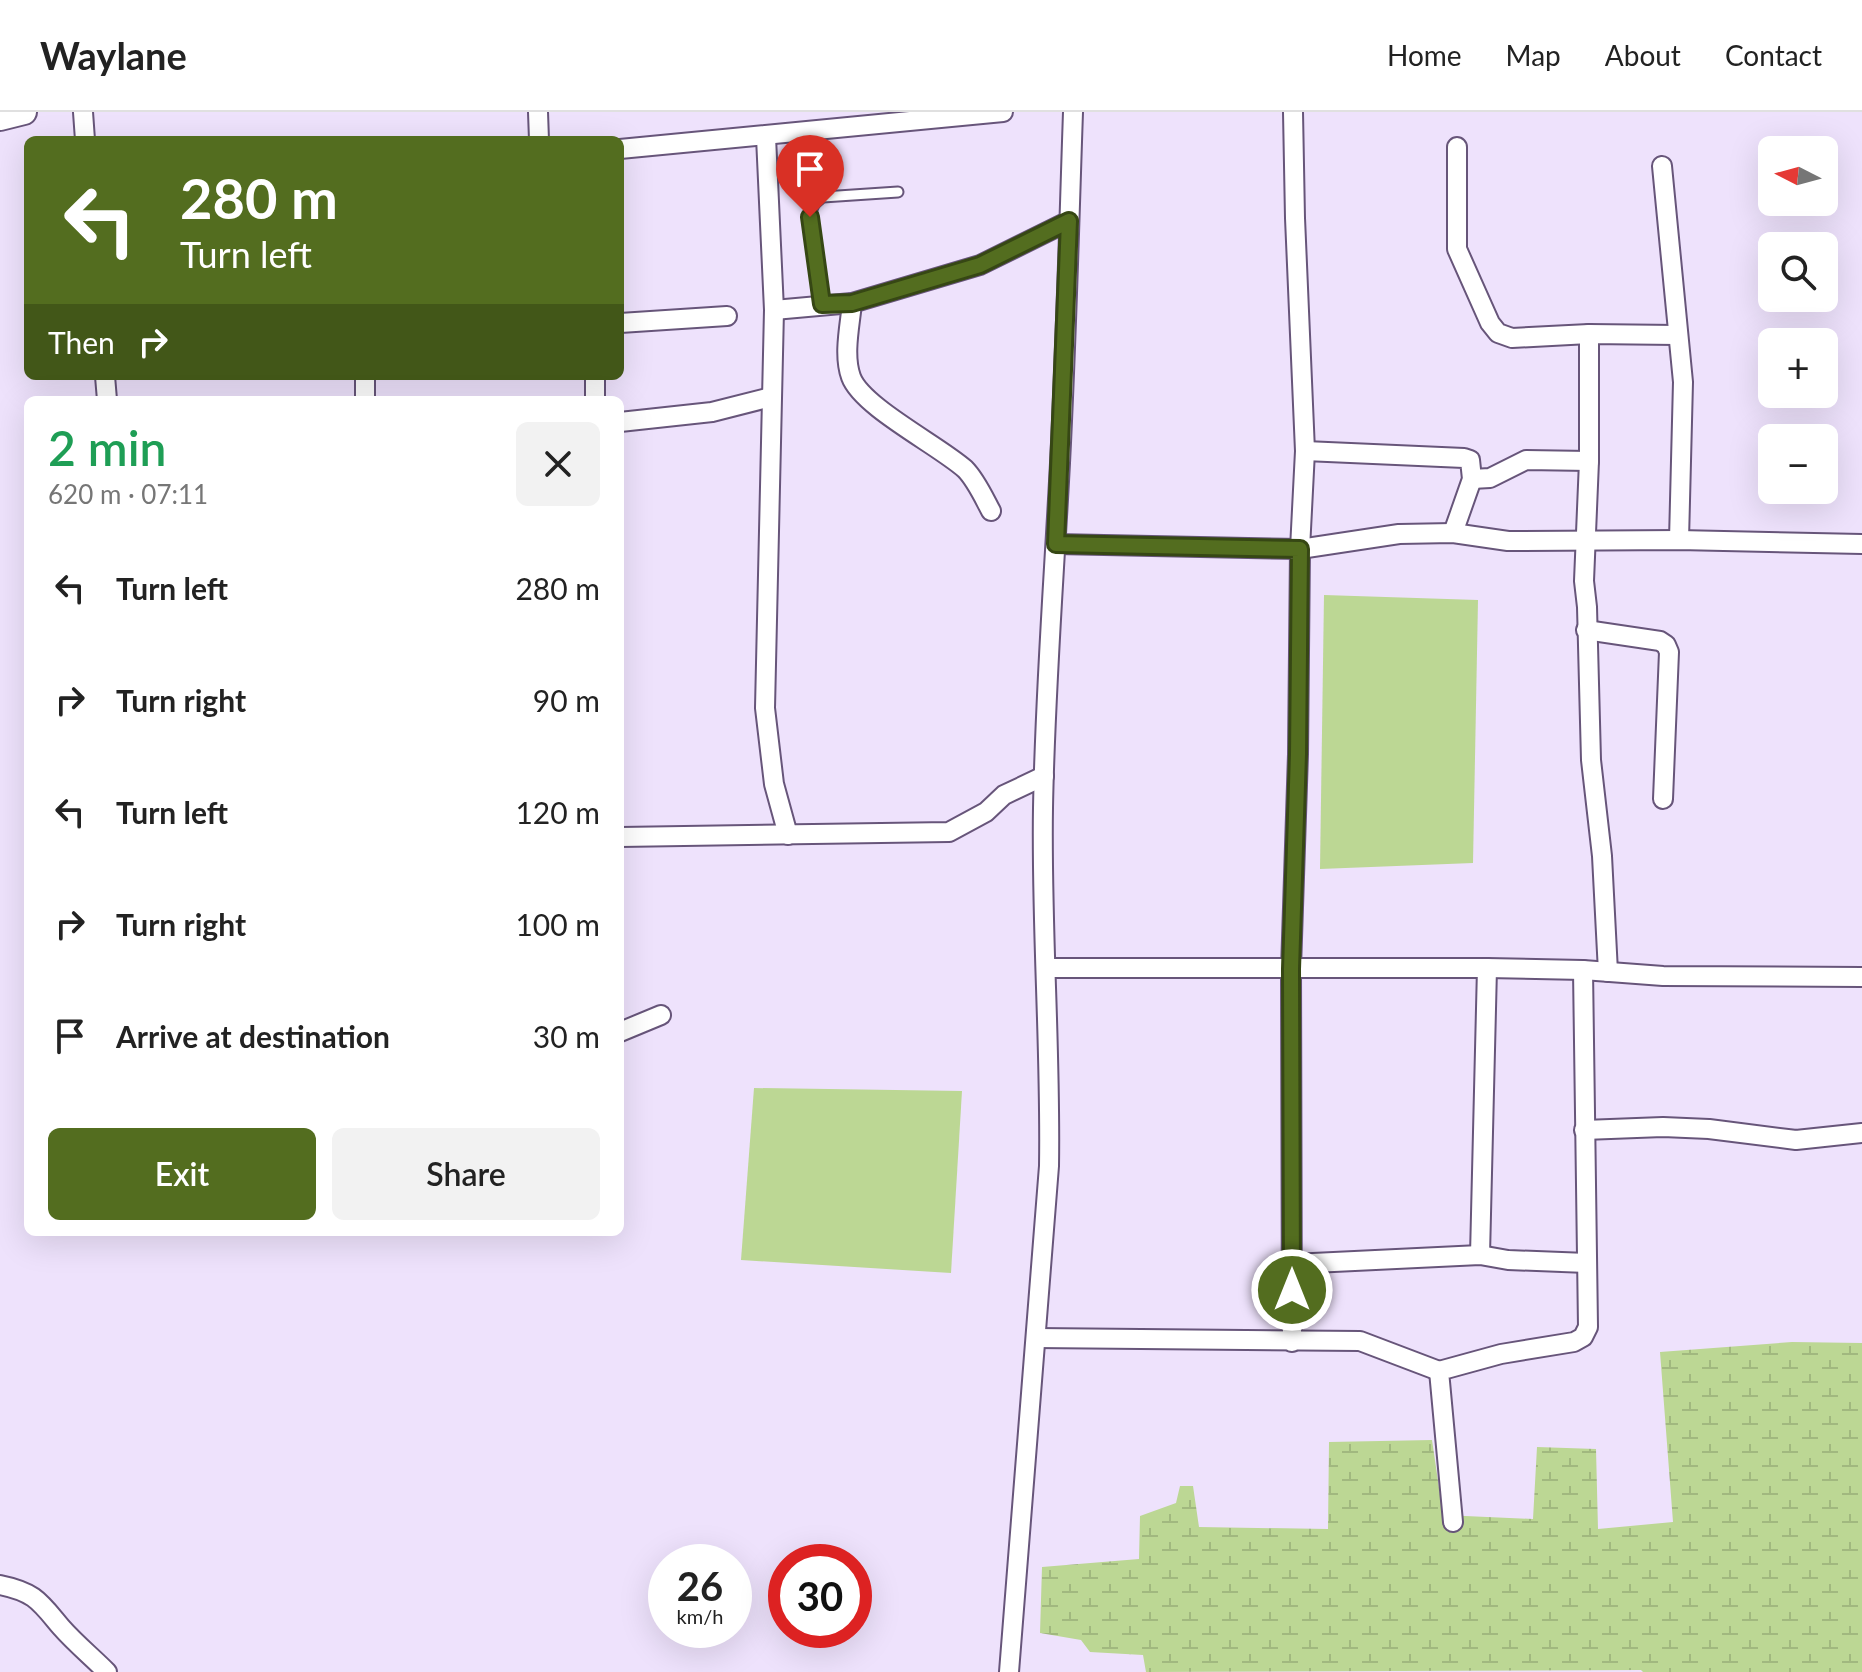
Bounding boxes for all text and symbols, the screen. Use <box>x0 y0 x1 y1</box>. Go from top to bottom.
text: Waylane <box>40 32 187 78</box>
text: Home <box>1387 38 1462 72</box>
text: Map <box>1506 38 1561 72</box>
text: About <box>1605 38 1681 72</box>
text: Contact <box>1725 38 1822 72</box>
pin <box>776 135 844 217</box>
north arrow <box>1758 136 1838 216</box>
map controls <box>1758 136 1838 504</box>
icon: arrive <box>788 147 832 191</box>
text: 280 m <box>180 164 338 231</box>
icon: left <box>48 168 152 272</box>
text: Turn left <box>180 232 312 276</box>
button: search <box>1758 232 1838 312</box>
icon: right <box>131 320 175 364</box>
text: Then <box>48 324 115 360</box>
button: + <box>1758 328 1838 408</box>
text: 2 min <box>48 419 166 476</box>
button: close <box>516 422 600 506</box>
button: − <box>1758 424 1838 504</box>
text: 620 m · 07:11 <box>48 478 208 510</box>
icon: left <box>48 566 92 610</box>
text: Turn left <box>116 570 228 606</box>
text: 280 m <box>515 570 600 606</box>
icon: right <box>48 678 92 722</box>
text: Turn right <box>116 682 246 718</box>
text: 90 m <box>533 682 600 718</box>
icon: left <box>48 790 92 834</box>
text: Turn left <box>116 794 228 830</box>
text: 120 m <box>515 794 600 830</box>
icon: right <box>48 902 92 946</box>
text: Turn right <box>116 906 246 942</box>
text: 100 m <box>515 906 600 942</box>
icon: arrive <box>48 1014 92 1058</box>
text: Arrive at destination <box>116 1018 390 1054</box>
text: 30 m <box>533 1018 600 1054</box>
button: Exit <box>48 1128 316 1220</box>
button: Share <box>332 1128 600 1220</box>
position arrow <box>1250 1248 1334 1332</box>
speed limit sign: 30 <box>768 1544 872 1648</box>
text: 26 <box>677 1562 723 1610</box>
text: km/h <box>677 1604 723 1628</box>

